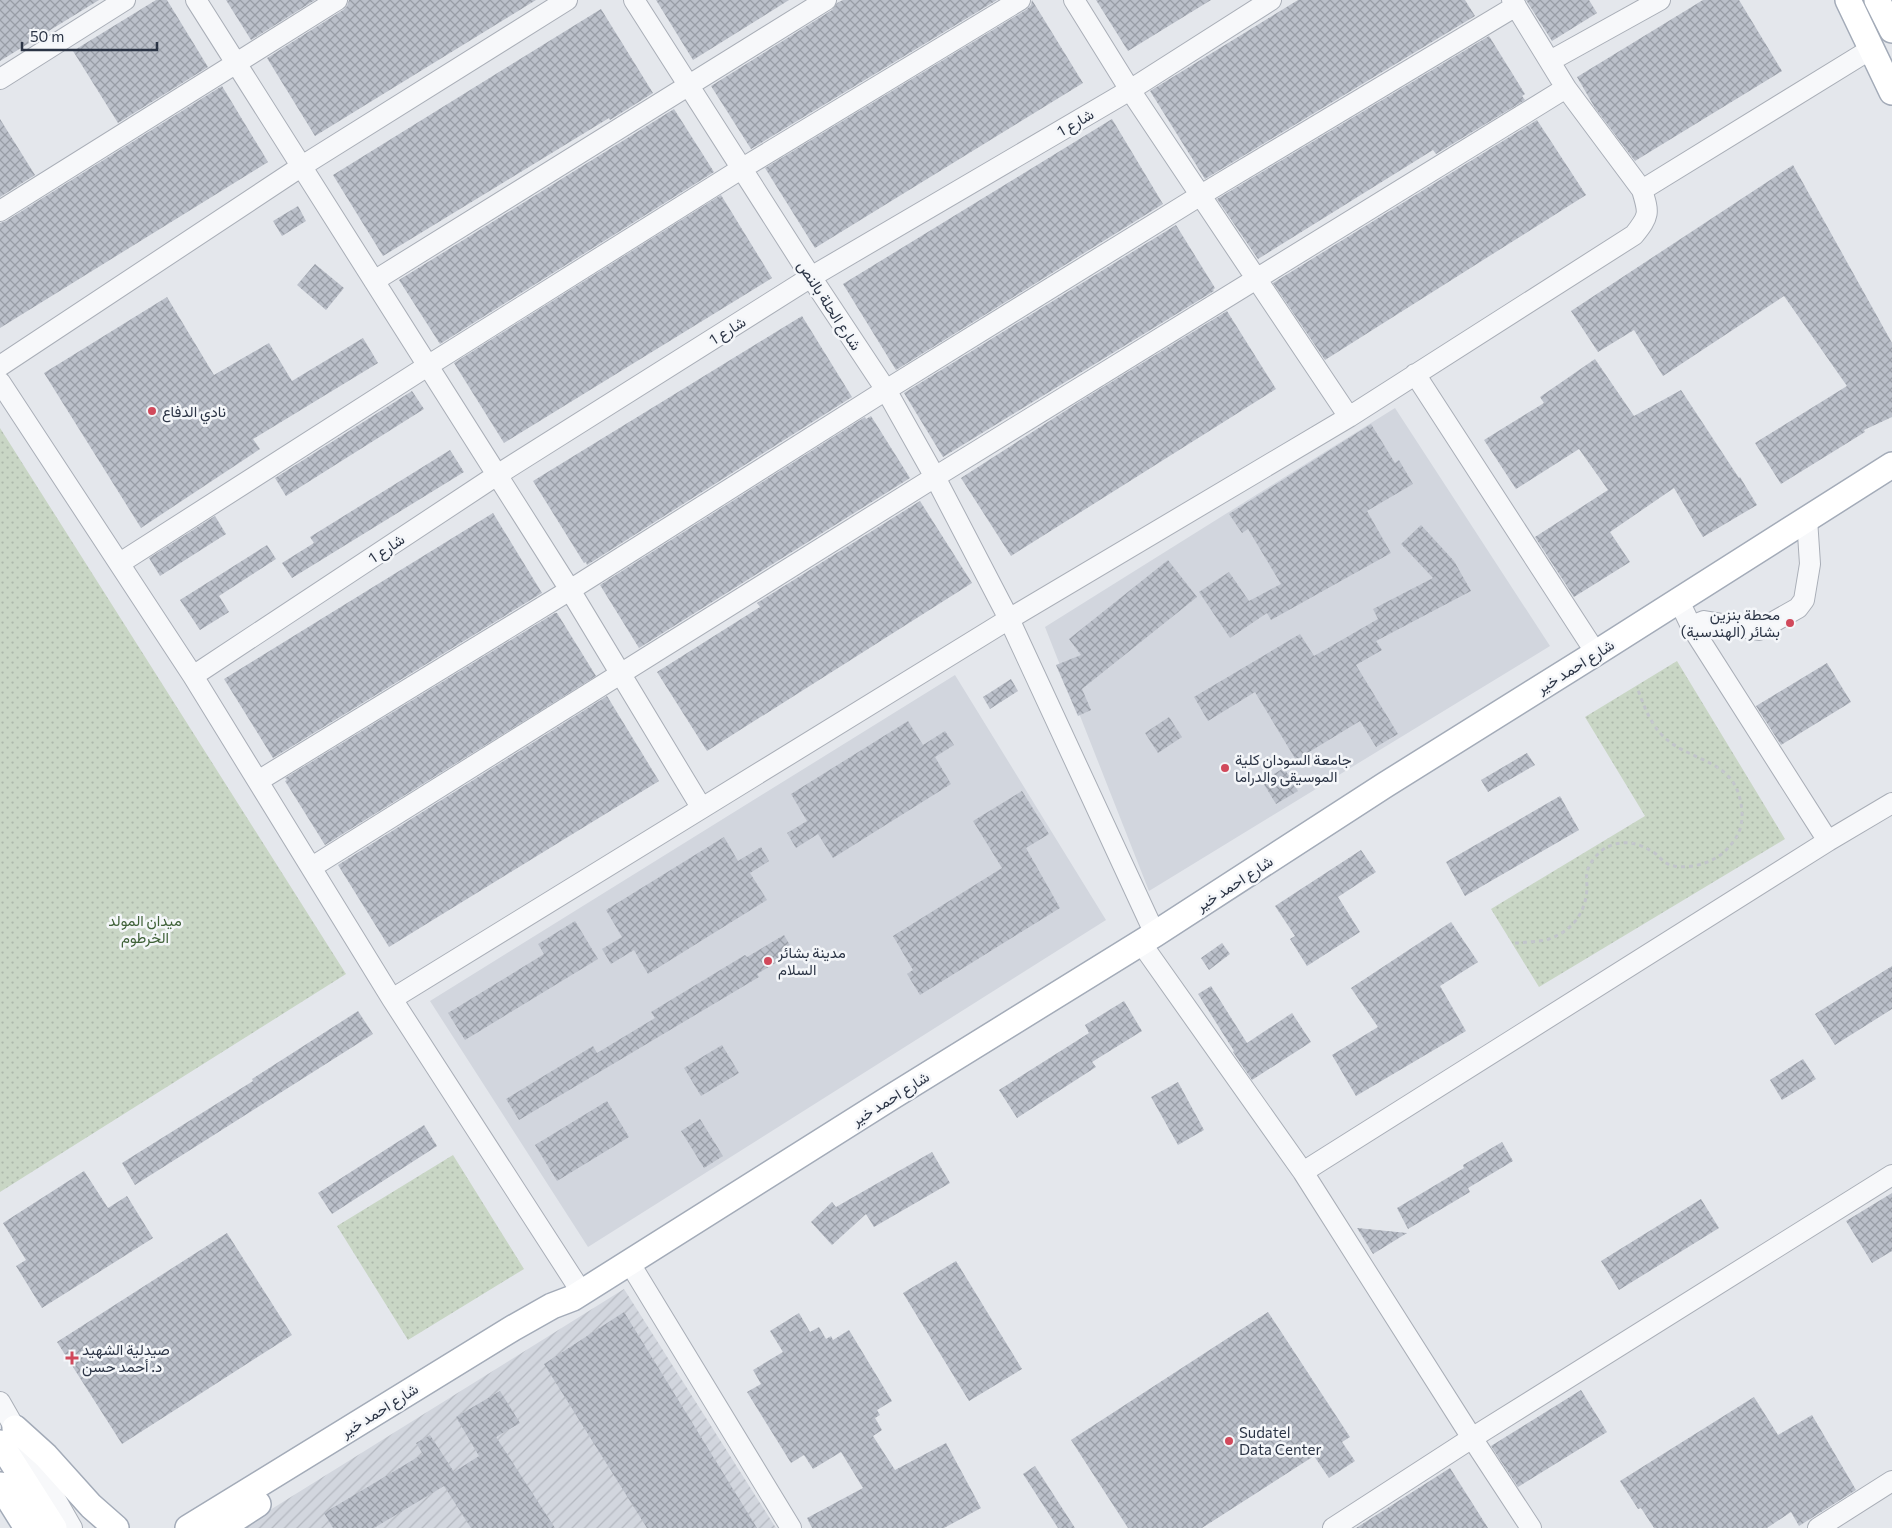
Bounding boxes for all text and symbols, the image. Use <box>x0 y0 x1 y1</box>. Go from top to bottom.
scale bar <box>22 20 158 52</box>
text: 50 m <box>30 27 64 45</box>
street label: شارع 1 <box>1053 104 1098 142</box>
street label: شارع الحلة بالنص <box>792 257 866 355</box>
street label: شارع 1 <box>705 312 750 351</box>
place label: نادي الدفاع <box>162 402 226 425</box>
marker: نادي الدفاع <box>146 405 158 417</box>
street label: شارع 1 <box>365 529 409 569</box>
place label: محطة بنزين بشائر (الهندسية) <box>1681 605 1780 641</box>
marker: محطة بنزين بشائر (الهندسية) <box>1784 617 1796 629</box>
street label: شارع احمد خير <box>1532 635 1619 700</box>
place label: جامعة السودان كلية الموسيقى والدراما <box>1235 750 1352 787</box>
marker: جامعة السودان كلية الموسيقى والدراما <box>1219 762 1231 774</box>
street label: شارع احمد خير <box>1191 851 1277 918</box>
park label: ميدان المولد الخرطوم <box>108 911 182 948</box>
place label: مدينة بشائر السلام <box>777 943 846 980</box>
marker: مدينة بشائر السلام <box>762 955 774 967</box>
street label: شارع احمد خير <box>847 1067 934 1132</box>
place label: صيدلية الشهيد د. أحمد حسن <box>82 1340 170 1377</box>
marker: صيدلية الشهيد د. أحمد حسن <box>66 1352 78 1364</box>
street label: شارع احمد خير <box>336 1379 423 1444</box>
place label: Sudatel Data Center <box>1239 1423 1322 1458</box>
marker: Sudatel Data Center <box>1223 1435 1235 1447</box>

